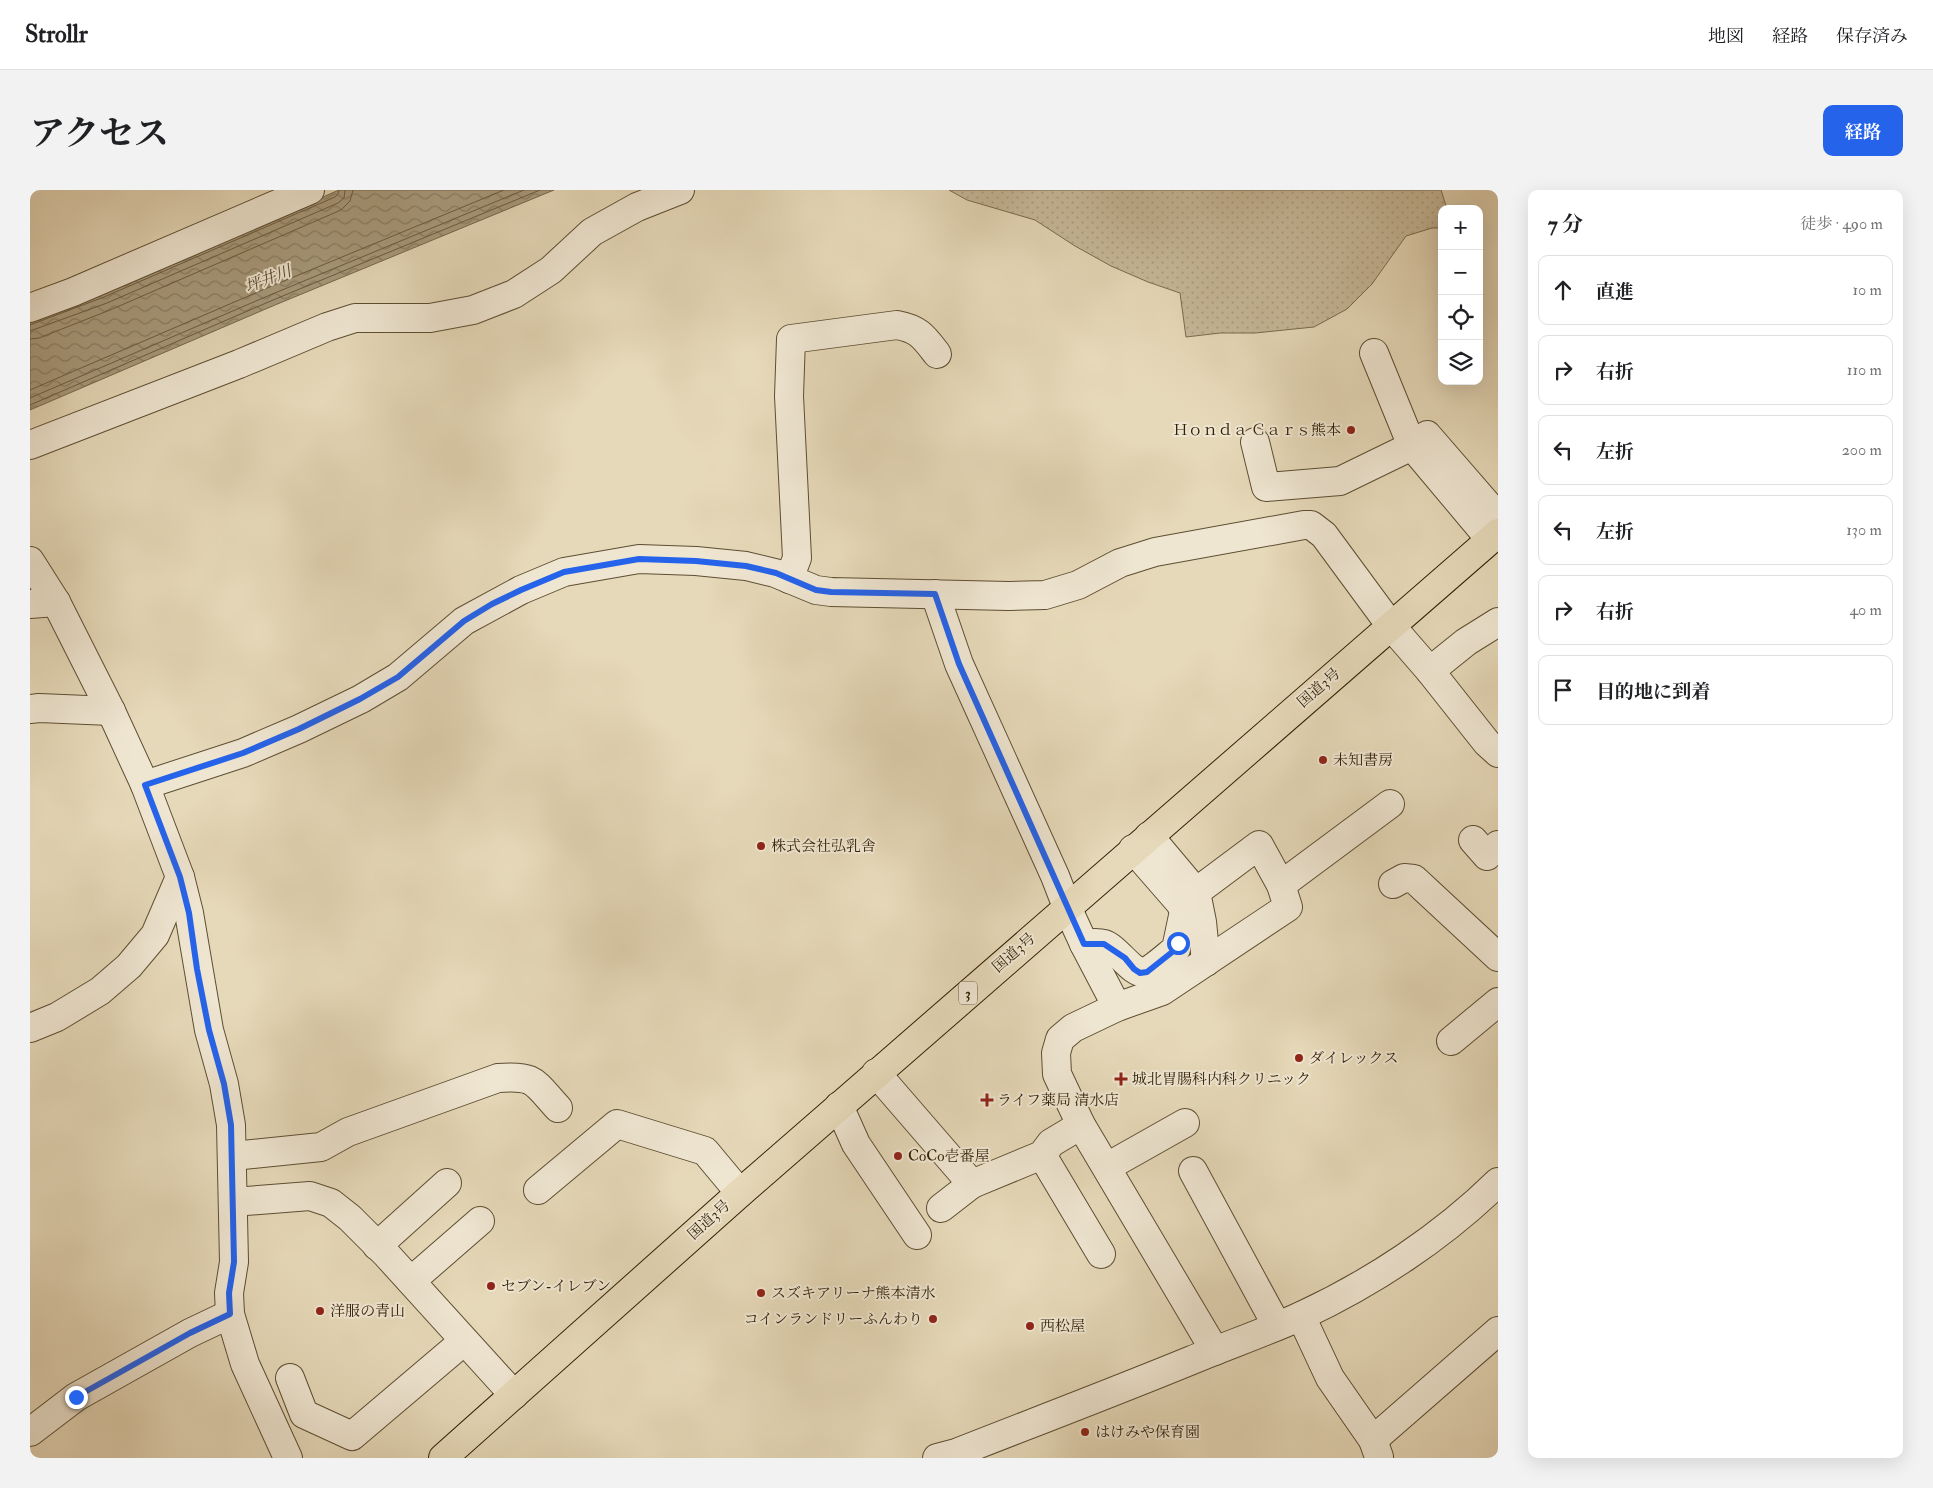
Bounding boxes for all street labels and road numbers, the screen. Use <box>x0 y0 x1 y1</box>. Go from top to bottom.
street label: 国道3号 <box>1294 664 1344 712</box>
street label: 国道3号 <box>989 929 1039 977</box>
road number: 3 <box>959 981 977 1004</box>
street label: 国道3号 <box>684 1196 734 1244</box>

